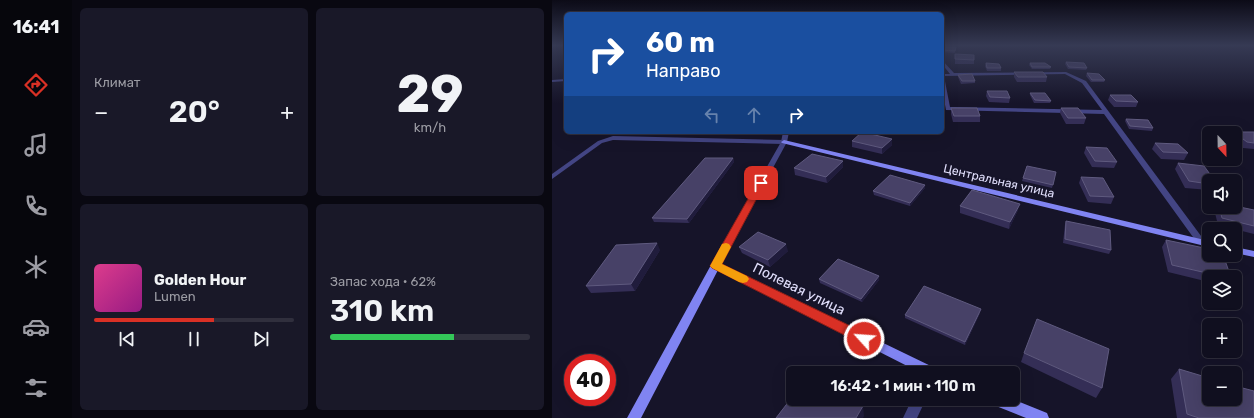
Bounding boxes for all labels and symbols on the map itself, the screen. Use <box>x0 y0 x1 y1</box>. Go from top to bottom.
north arrow <box>1202 126 1242 166</box>
street label: Центральная улица <box>942 161 1056 201</box>
pin <box>744 166 778 200</box>
street label: Полевая улица <box>750 259 848 319</box>
position arrow <box>843 318 885 360</box>
speed limit sign: 40 <box>564 354 616 406</box>

